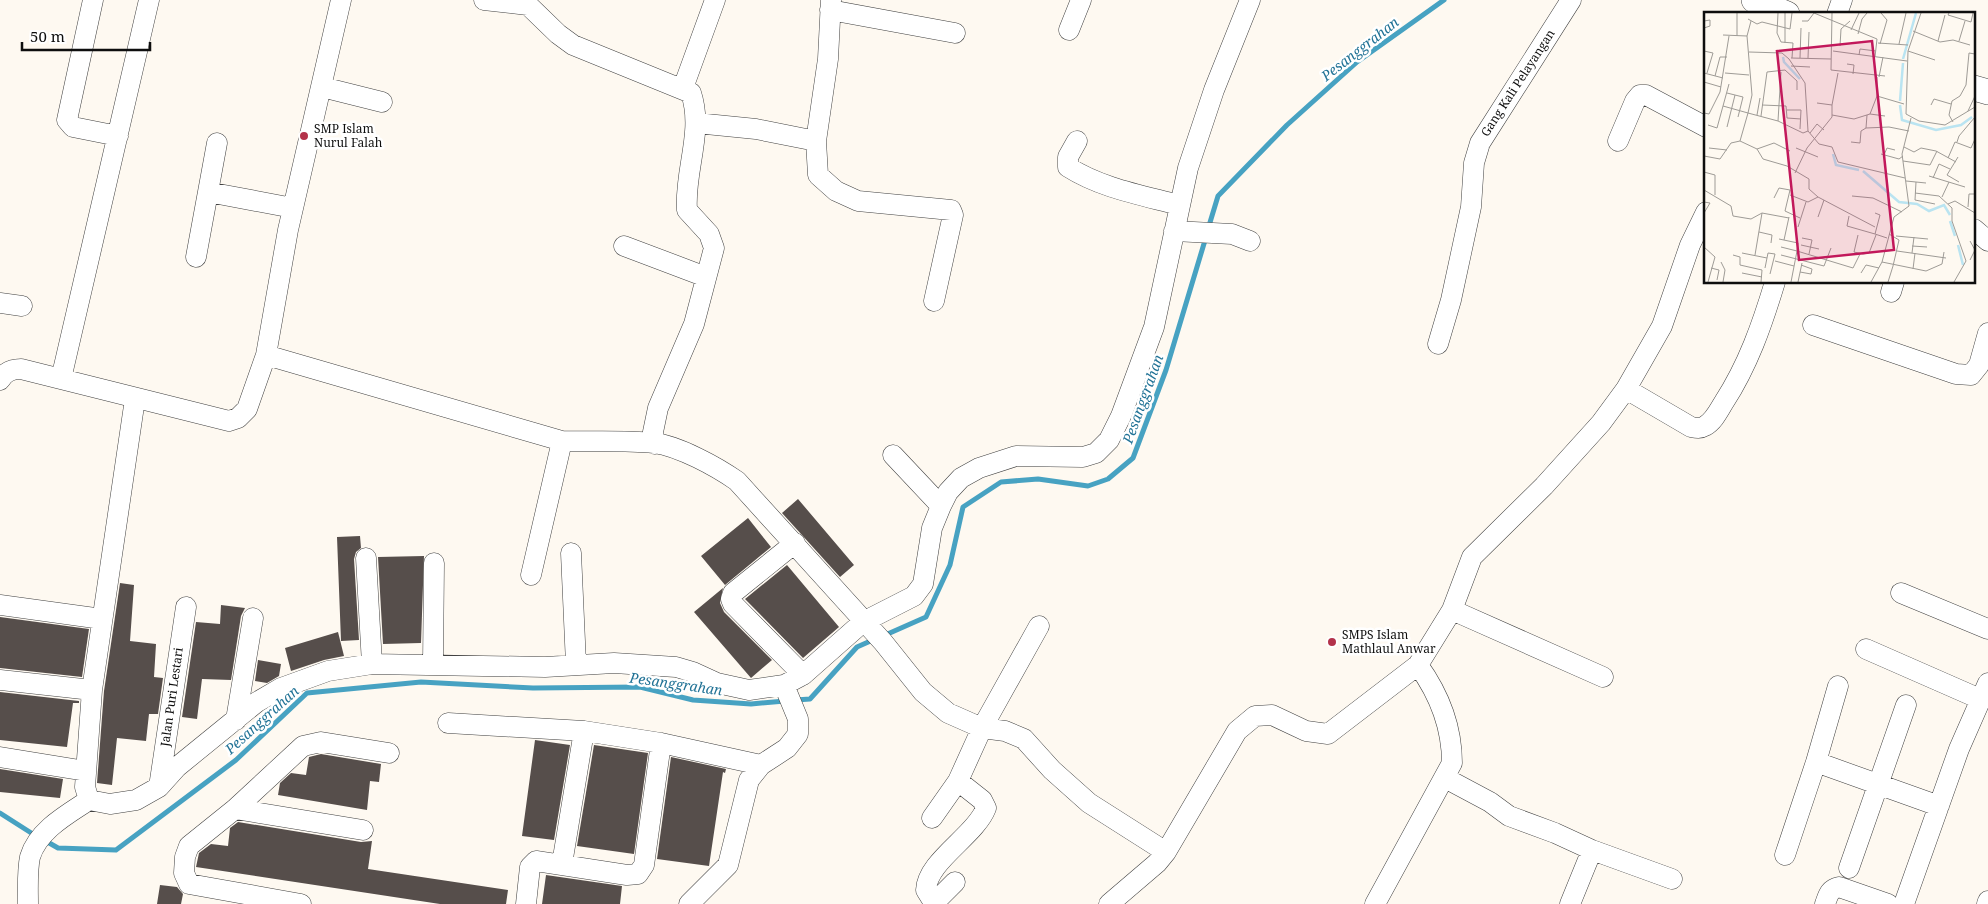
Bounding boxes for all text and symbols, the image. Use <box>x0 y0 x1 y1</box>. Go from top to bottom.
water label: Pesanggrahan <box>1316 12 1403 85</box>
inset map <box>1704 12 1976 284</box>
scale bar <box>22 20 150 52</box>
text: 50 m <box>30 26 65 46</box>
street label: Gang Kali Pelayangan <box>1477 26 1559 140</box>
place label: SMP Islam Nurul Falah <box>314 120 383 151</box>
marker: SMP Islam Nurul Falah <box>298 130 310 142</box>
water label: Pesanggrahan <box>1117 351 1168 447</box>
place label: SMPS Islam Mathlaul Anwar <box>1342 626 1436 657</box>
marker: SMPS Islam Mathlaul Anwar <box>1326 636 1338 648</box>
street label: Jalan Puri Lestari <box>156 646 187 748</box>
water label: Pesanggrahan <box>628 667 724 699</box>
water label: Pesanggrahan <box>220 681 303 759</box>

